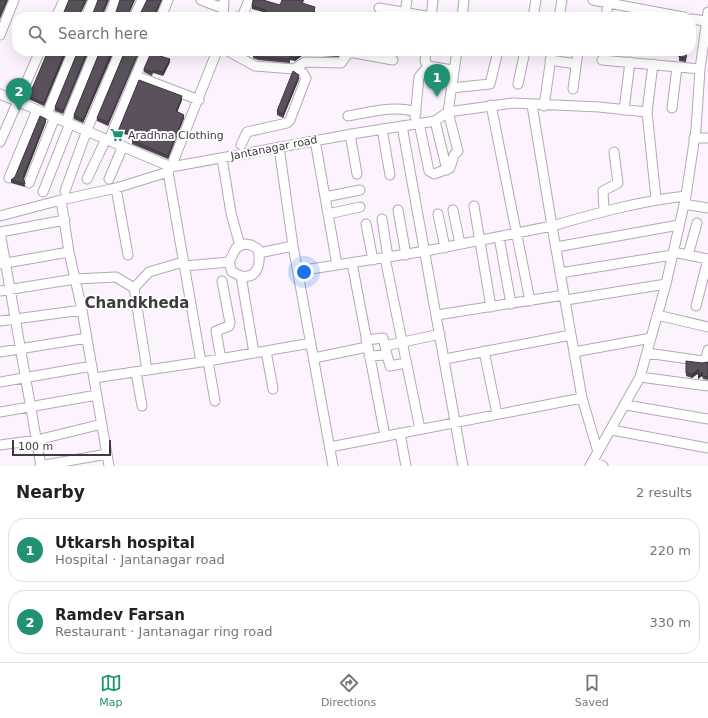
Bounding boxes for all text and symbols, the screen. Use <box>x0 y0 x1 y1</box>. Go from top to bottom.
search box <box>12 12 696 56</box>
icon: search <box>26 23 48 45</box>
text: Search here <box>58 25 148 43</box>
pin: 1 <box>424 64 450 97</box>
pin: 2 <box>6 78 32 111</box>
supermarket icon: Aradhna Clothing <box>109 127 125 143</box>
place label: Aradhna Clothing <box>128 129 224 142</box>
street label: Jantanagar road <box>228 133 319 163</box>
your location <box>294 262 314 282</box>
district label: Chandkheda <box>85 294 189 312</box>
scale bar <box>12 438 111 457</box>
text: 100 m <box>18 440 53 453</box>
text: Nearby <box>16 482 85 502</box>
text: 2 results <box>636 485 692 500</box>
text: Utkarsh hospital <box>55 534 195 552</box>
text: 1 <box>25 543 35 558</box>
text: 220 m <box>649 543 691 558</box>
text: Hospital · Jantanagar road <box>55 552 225 567</box>
text: Ramdev Farsan <box>55 606 185 624</box>
text: 2 <box>25 615 35 630</box>
text: 330 m <box>649 615 691 630</box>
text: Restaurant · Jantanagar ring road <box>55 624 272 639</box>
tab: Map <box>99 672 122 709</box>
tab: Directions <box>321 672 376 709</box>
tab: Saved <box>575 672 609 709</box>

